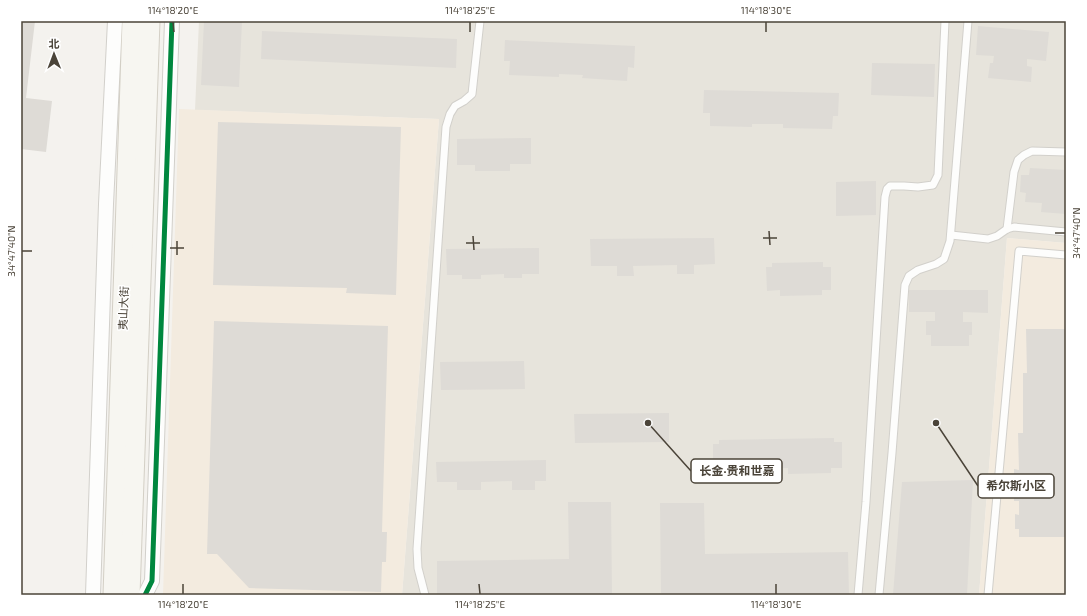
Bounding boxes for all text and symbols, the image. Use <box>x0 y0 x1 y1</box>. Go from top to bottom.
text: 114°18'20"E <box>148 4 199 16</box>
text: 114°18'25"E <box>445 4 495 16</box>
text: 114°18'30"E <box>741 4 792 16</box>
north arrow <box>34 34 74 74</box>
text: 北 <box>48 37 59 50</box>
text: 34°47'40"N <box>1070 207 1082 259</box>
text: 34°47'40"N <box>5 225 17 277</box>
street label: 夷山大街 <box>116 286 130 330</box>
callout: 长金·贵和世嘉 <box>691 459 782 483</box>
text: 长金·贵和世嘉 <box>699 463 775 477</box>
callout: 希尔斯小区 <box>978 474 1054 498</box>
text: 希尔斯小区 <box>986 478 1046 492</box>
text: 114°18'20"E <box>158 598 209 610</box>
text: 114°18'25"E <box>455 598 505 610</box>
text: 114°18'30"E <box>751 598 802 610</box>

